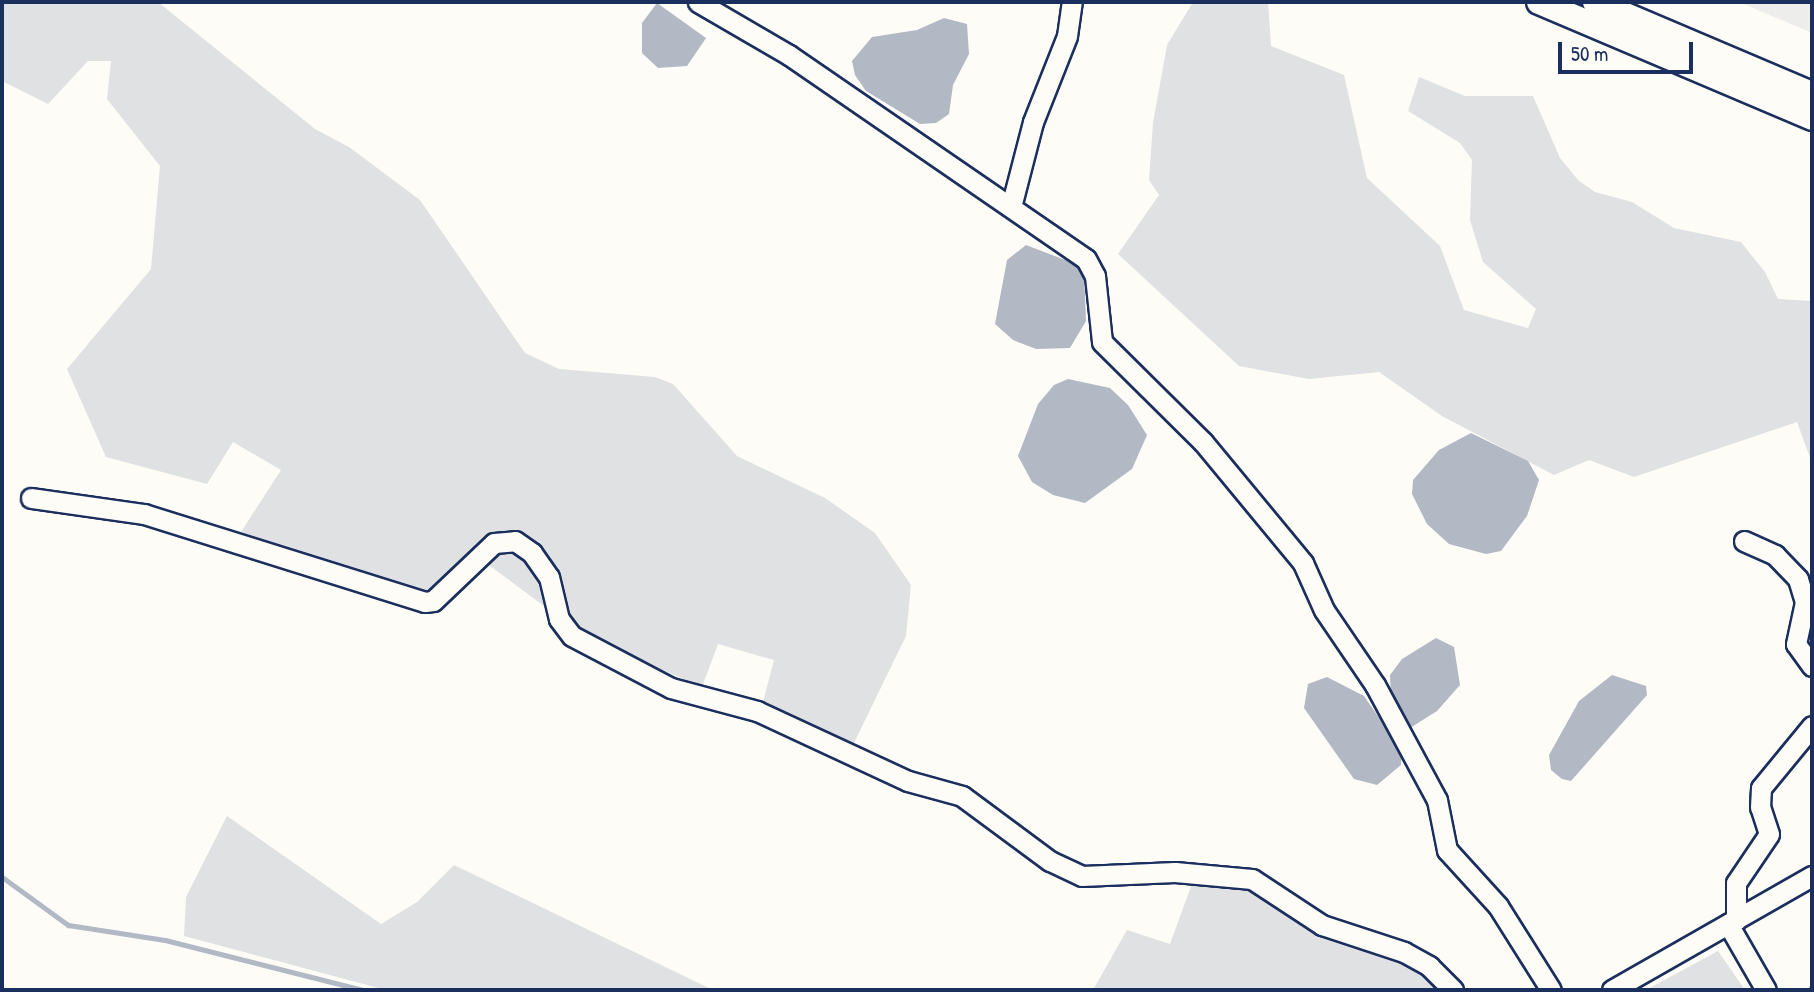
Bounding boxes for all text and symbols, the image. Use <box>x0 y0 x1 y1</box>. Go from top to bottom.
scale bar <box>1562 28 1697 72</box>
text: 50 m <box>1571 39 1608 68</box>

